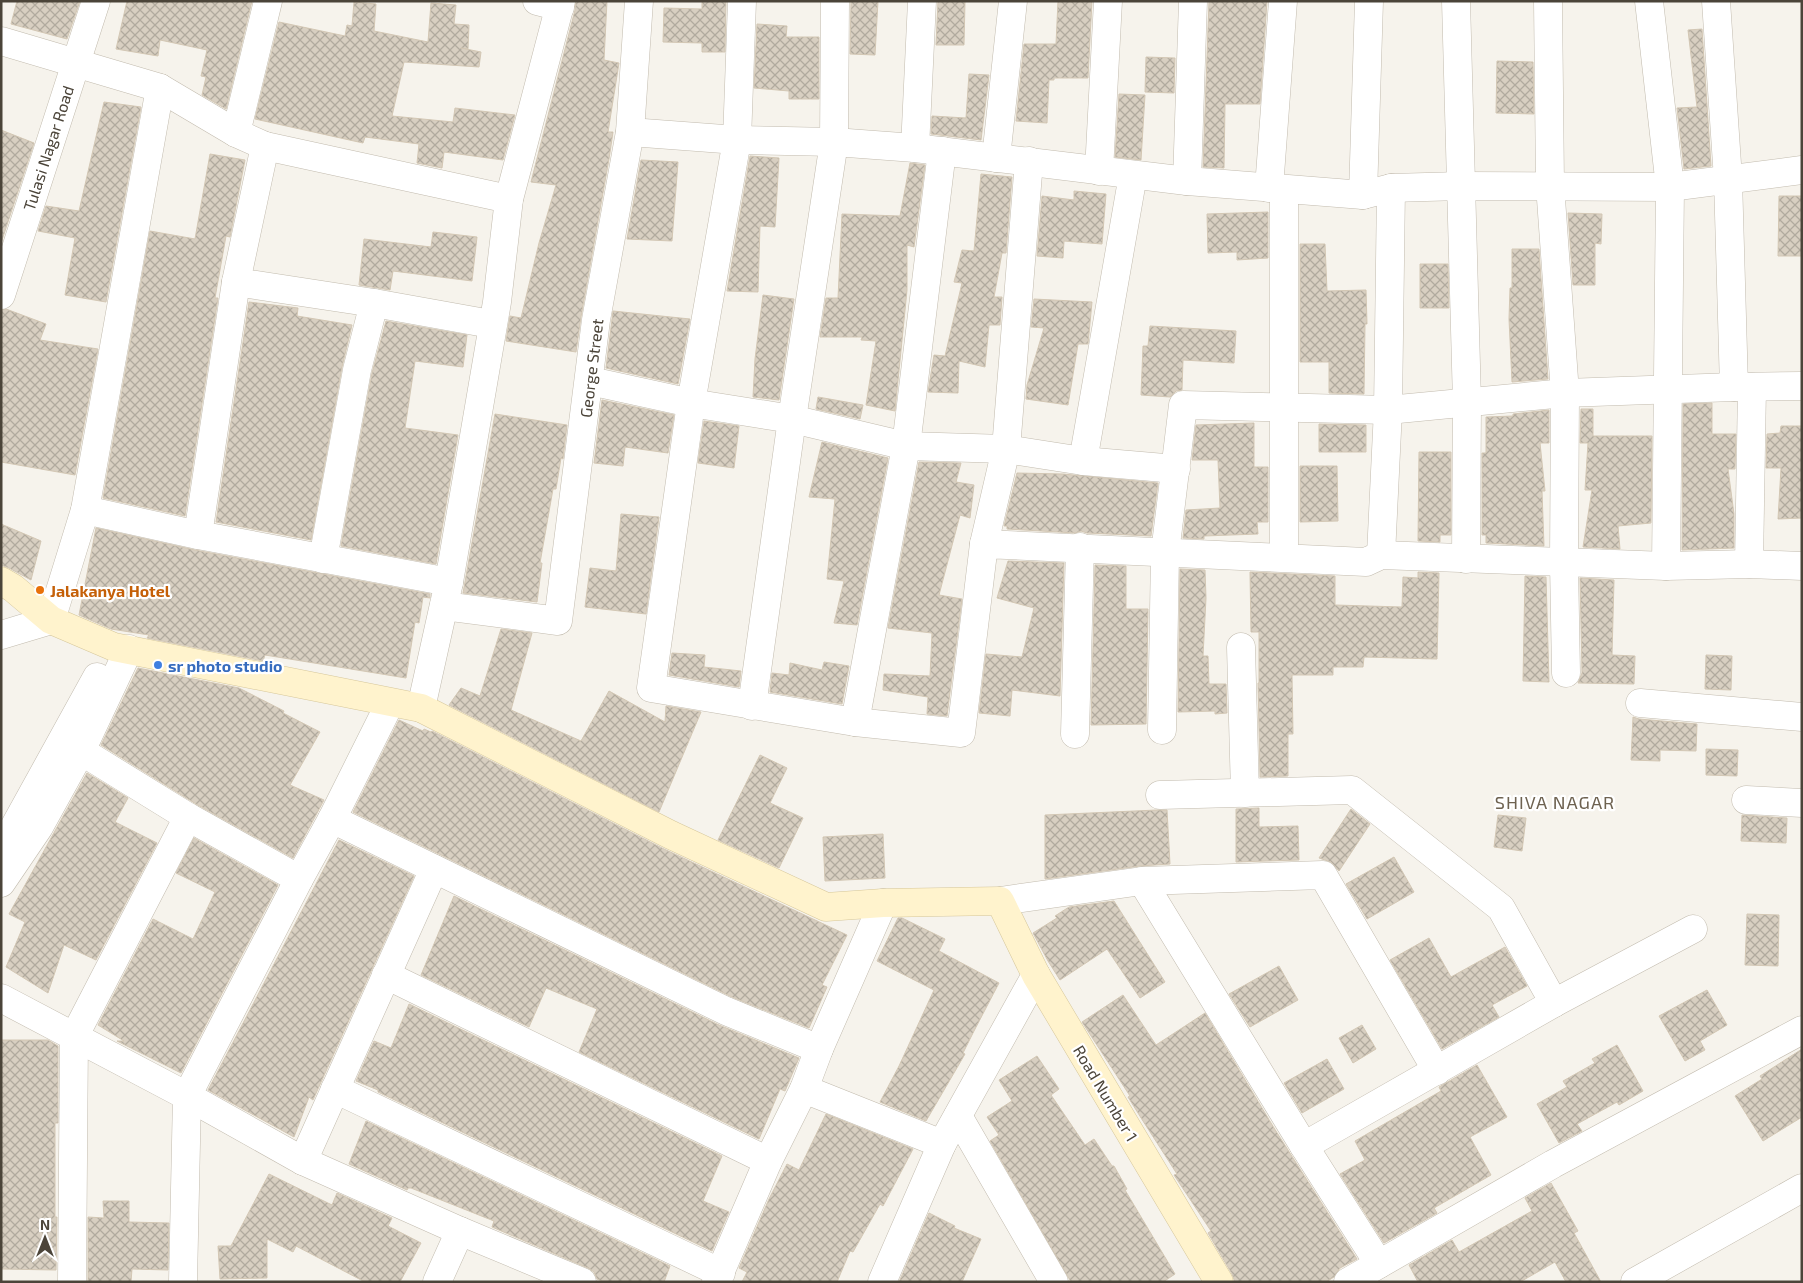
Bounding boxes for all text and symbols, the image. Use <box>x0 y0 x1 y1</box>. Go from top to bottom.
street label: Tulasi Nagar Road <box>19 83 77 213</box>
street label: George Street <box>576 317 606 419</box>
place label: Jalakanya Hotel <box>50 581 171 601</box>
marker: Jalakanya Hotel <box>34 584 46 596</box>
place label: sr photo studio <box>168 656 283 675</box>
marker: sr photo studio <box>152 659 164 671</box>
district label: SHIVA NAGAR <box>1495 791 1615 813</box>
street label: Road Number 1 <box>1070 1042 1142 1144</box>
north arrow <box>20 1213 70 1263</box>
text: N <box>40 1216 50 1233</box>

